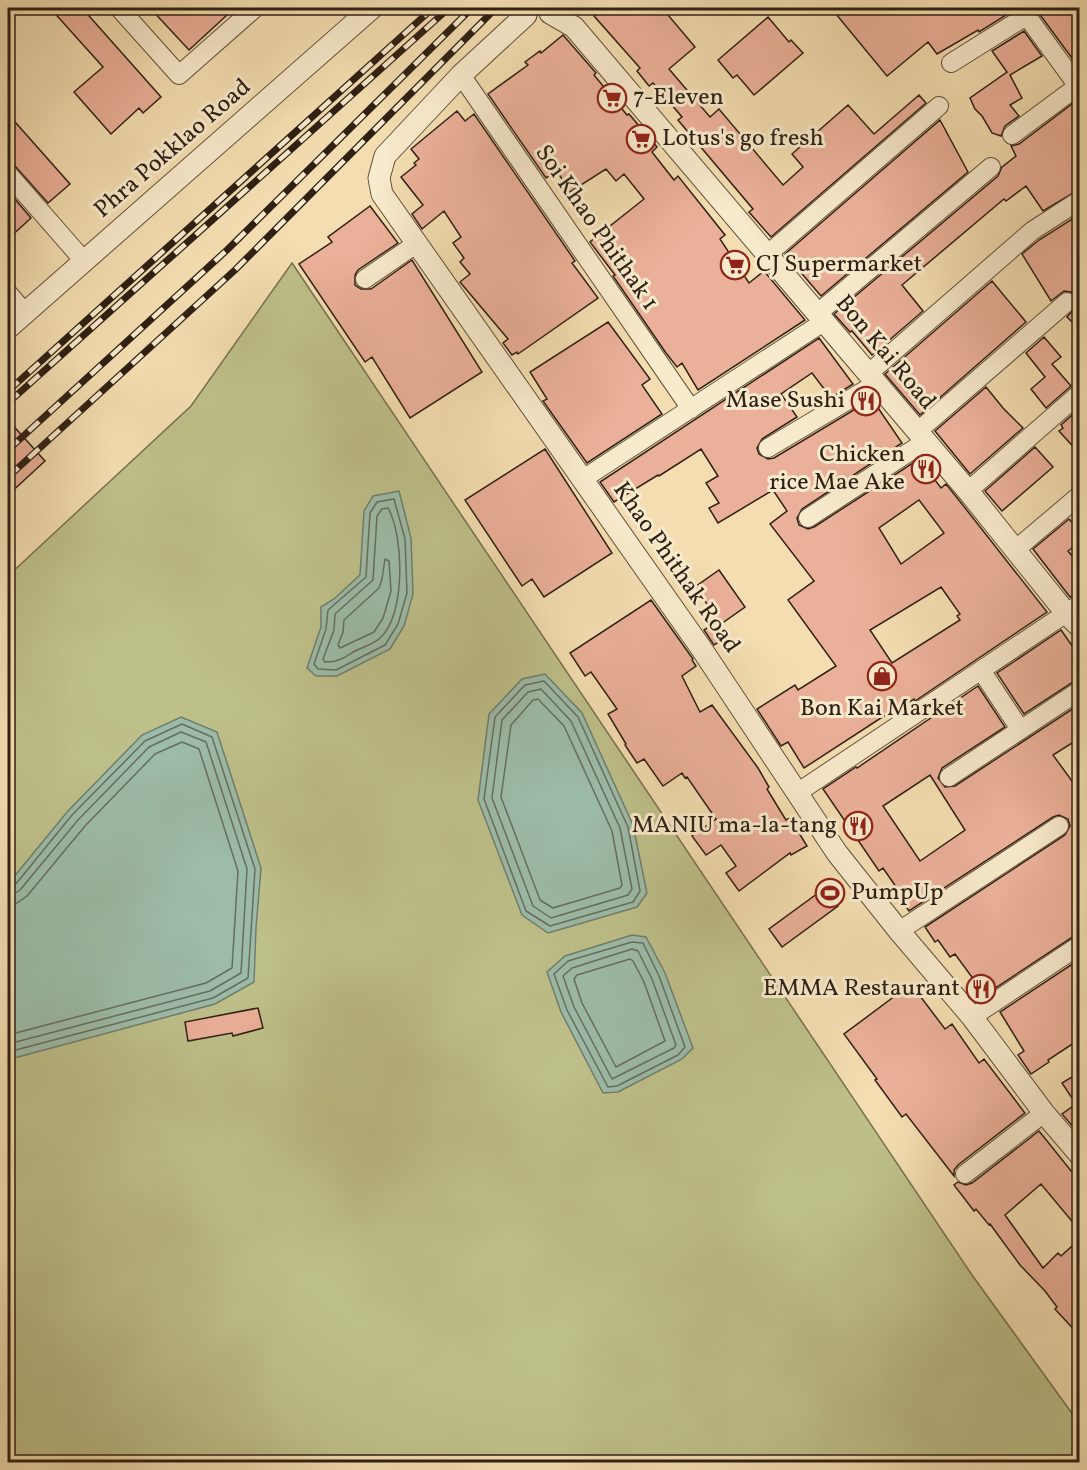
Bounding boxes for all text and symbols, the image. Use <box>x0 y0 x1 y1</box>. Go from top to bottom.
street label: Phra Pokklao Road <box>87 71 259 227</box>
place label: 7-Eleven <box>633 81 724 115</box>
supermarket icon: 7-Eleven <box>596 82 628 114</box>
place label: Lotus's go fresh <box>662 122 824 156</box>
supermarket icon: Lotus's go fresh <box>625 123 657 155</box>
street label: Soi Khao Phithak 1 <box>526 138 666 318</box>
place label: CJ Supermarket <box>756 248 922 282</box>
supermarket icon: CJ Supermarket <box>719 249 751 281</box>
street label: Bon Kai Road <box>827 288 943 418</box>
place label: Mase Sushi <box>726 384 845 418</box>
restaurant icon: Mase Sushi <box>850 385 882 417</box>
place label: Chicken rice Mae Ake <box>769 438 905 500</box>
restaurant icon: Chicken rice Mae Ake <box>910 453 942 485</box>
street label: Khao Phithak Road <box>604 475 748 661</box>
shop icon: Bon Kai Market <box>866 660 898 692</box>
place label: Bon Kai Market <box>800 692 964 726</box>
place label: MANIU ma-la-tang <box>632 809 837 843</box>
restaurant icon: MANIU ma-la-tang <box>842 810 874 842</box>
place label: PumpUp <box>851 876 943 910</box>
sports icon: PumpUp <box>814 877 846 909</box>
place label: EMMA Restaurant <box>763 972 960 1006</box>
restaurant icon: EMMA Restaurant <box>965 973 997 1005</box>

